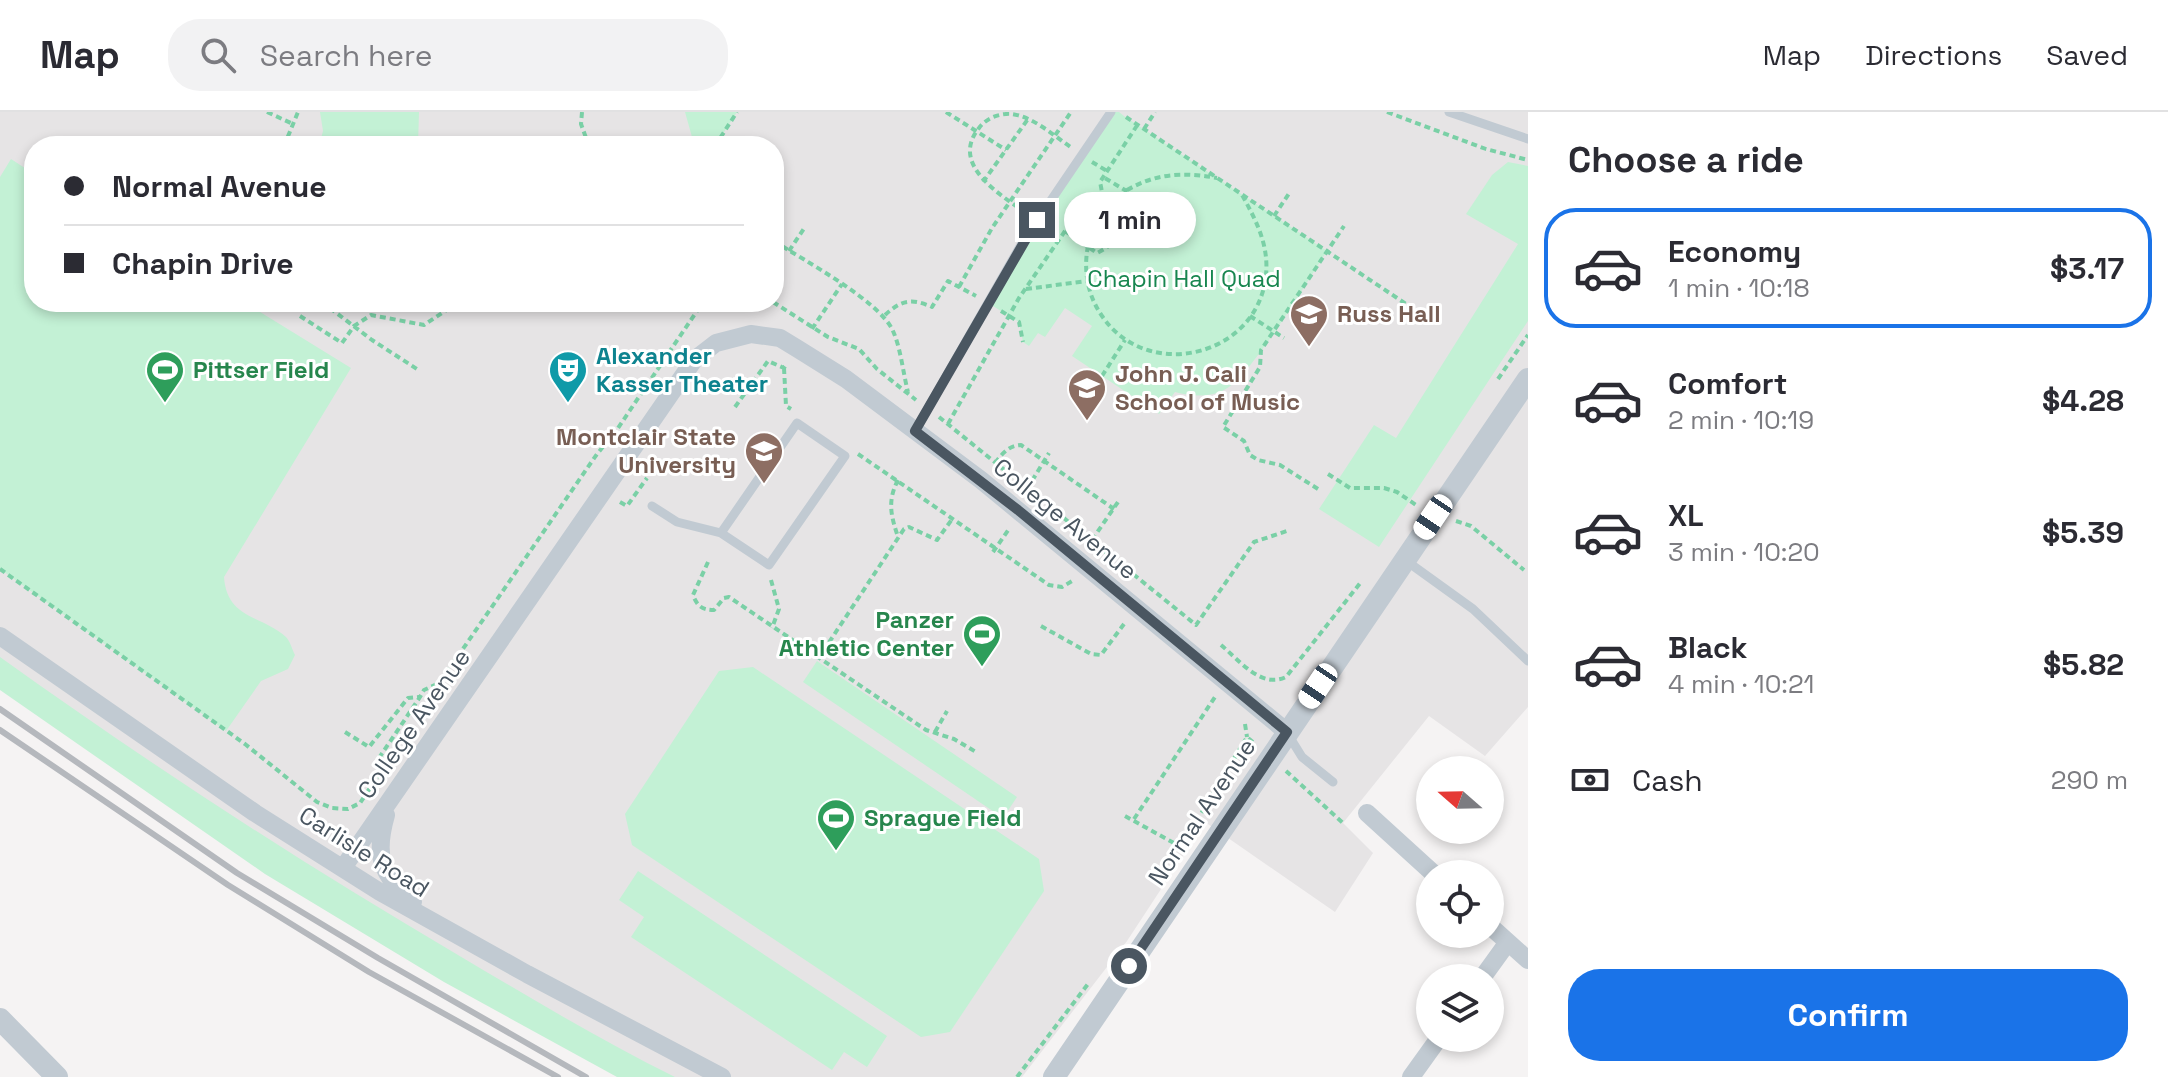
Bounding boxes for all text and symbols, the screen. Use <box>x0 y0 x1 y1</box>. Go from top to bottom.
search box <box>168 19 728 91</box>
text: Map <box>40 31 120 79</box>
icon: search <box>196 33 240 77</box>
text: Search here <box>260 36 433 75</box>
text: Map <box>1763 37 1821 73</box>
text: Directions <box>1865 37 2002 73</box>
text: Saved <box>2046 37 2128 73</box>
text: Choose a ride <box>1568 137 1804 183</box>
text: Normal Avenue <box>112 167 327 206</box>
callout: 1 min <box>1065 192 1197 248</box>
route end <box>1019 202 1055 238</box>
text: 1 min <box>1098 203 1162 237</box>
icon: car <box>1572 232 1644 304</box>
text: Economy <box>1668 232 1801 271</box>
text: Chapin Drive <box>112 244 294 283</box>
text: $3.17 <box>2050 249 2124 288</box>
park label: Chapin Hall Quad <box>1087 263 1281 294</box>
text: 1 min · 10:18 <box>1668 271 1810 305</box>
school or university icon: Russ Hall <box>1288 293 1330 348</box>
place label: Russ Hall <box>1337 298 1441 329</box>
place label: Alexander Kasser Theater <box>596 340 768 399</box>
sports icon: Pittser Field <box>144 349 186 404</box>
theatre icon: Alexander Kasser Theater <box>547 349 589 404</box>
place label: Pittser Field <box>193 354 329 385</box>
place label: John J. Cali School of Music <box>1115 358 1300 417</box>
icon: car <box>1572 364 1644 436</box>
text: Comfort <box>1668 364 1787 403</box>
school or university icon: John J. Cali School of Music <box>1066 367 1108 422</box>
text: $4.28 <box>2042 381 2124 420</box>
text: 2 min · 10:19 <box>1668 403 1814 437</box>
place label: Montclair State University <box>556 421 736 480</box>
school or university icon: Montclair State University <box>743 430 785 485</box>
street label: College Avenue <box>987 451 1144 586</box>
car <box>1410 490 1456 544</box>
icon: car <box>1572 496 1644 568</box>
text: XL <box>1668 496 1704 535</box>
text: $5.39 <box>2042 513 2124 552</box>
text: 3 min · 10:20 <box>1668 535 1820 569</box>
place label: Panzer Athletic Center <box>779 604 954 663</box>
sports icon: Panzer Athletic Center <box>961 613 1003 668</box>
icon: car <box>1572 628 1644 700</box>
text: Black <box>1668 628 1747 667</box>
street label: College Avenue <box>350 643 477 805</box>
text: $5.82 <box>2043 645 2124 684</box>
car <box>1295 659 1341 713</box>
text: 4 min · 10:21 <box>1668 667 1814 701</box>
street label: Normal Avenue <box>1141 732 1262 891</box>
north arrow <box>1416 756 1504 844</box>
map controls <box>1416 756 1504 1052</box>
icon: cash <box>1568 758 1612 802</box>
text: Cash <box>1632 761 1703 800</box>
text: 290 m <box>2051 763 2128 797</box>
sports icon: Sprague Field <box>815 797 857 852</box>
street label: Carlisle Road <box>293 799 435 904</box>
place label: Sprague Field <box>864 802 1022 833</box>
button: locate <box>1416 860 1504 948</box>
route start <box>1111 948 1147 984</box>
button: layers <box>1416 964 1504 1052</box>
button: Confirm <box>1568 969 2128 1061</box>

